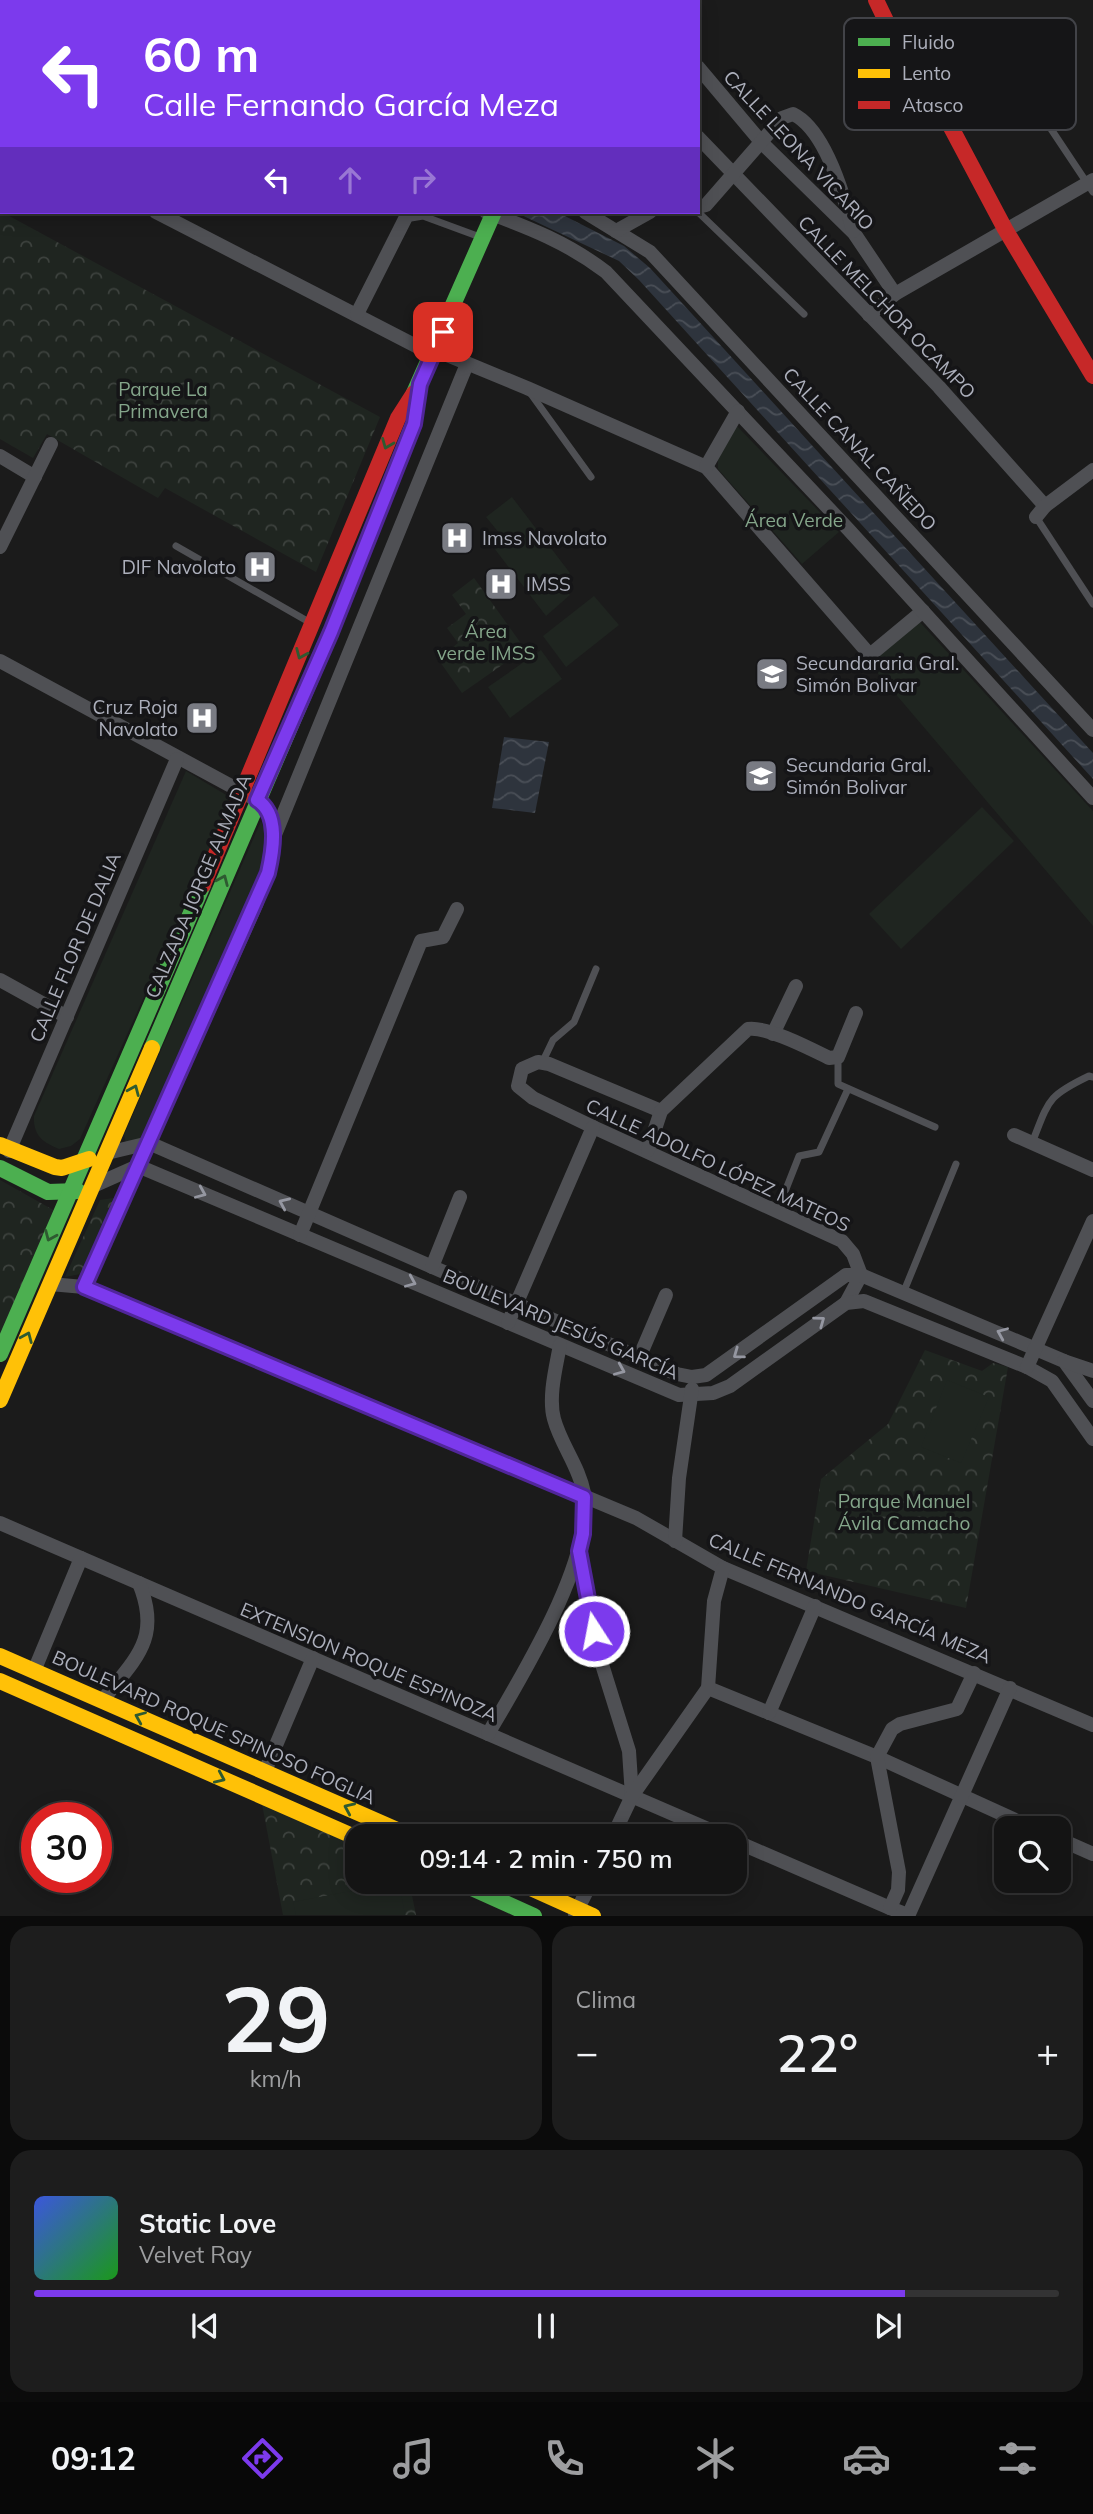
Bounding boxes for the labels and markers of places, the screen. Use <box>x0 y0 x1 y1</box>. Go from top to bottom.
pin <box>413 302 473 362</box>
hospital icon: Imss Navolato <box>438 519 476 557</box>
place label: Imss Navolato <box>482 526 607 550</box>
hospital icon: DIF Navolato <box>241 548 279 586</box>
place label: DIF Navolato <box>122 555 236 579</box>
hospital icon: IMSS <box>482 565 520 603</box>
place label: IMSS <box>526 572 571 596</box>
place label: Secundararia Gral. Simón Bolivar <box>796 651 959 697</box>
school or university icon: Secundararia Gral. Simón Bolivar <box>753 655 791 693</box>
place label: Cruz Roja Navolato <box>93 695 178 741</box>
hospital icon: Cruz Roja Navolato <box>183 699 221 737</box>
place label: Secundaria Gral. Simón Bolivar <box>786 753 931 799</box>
school or university icon: Secundaria Gral. Simón Bolivar <box>742 757 780 795</box>

